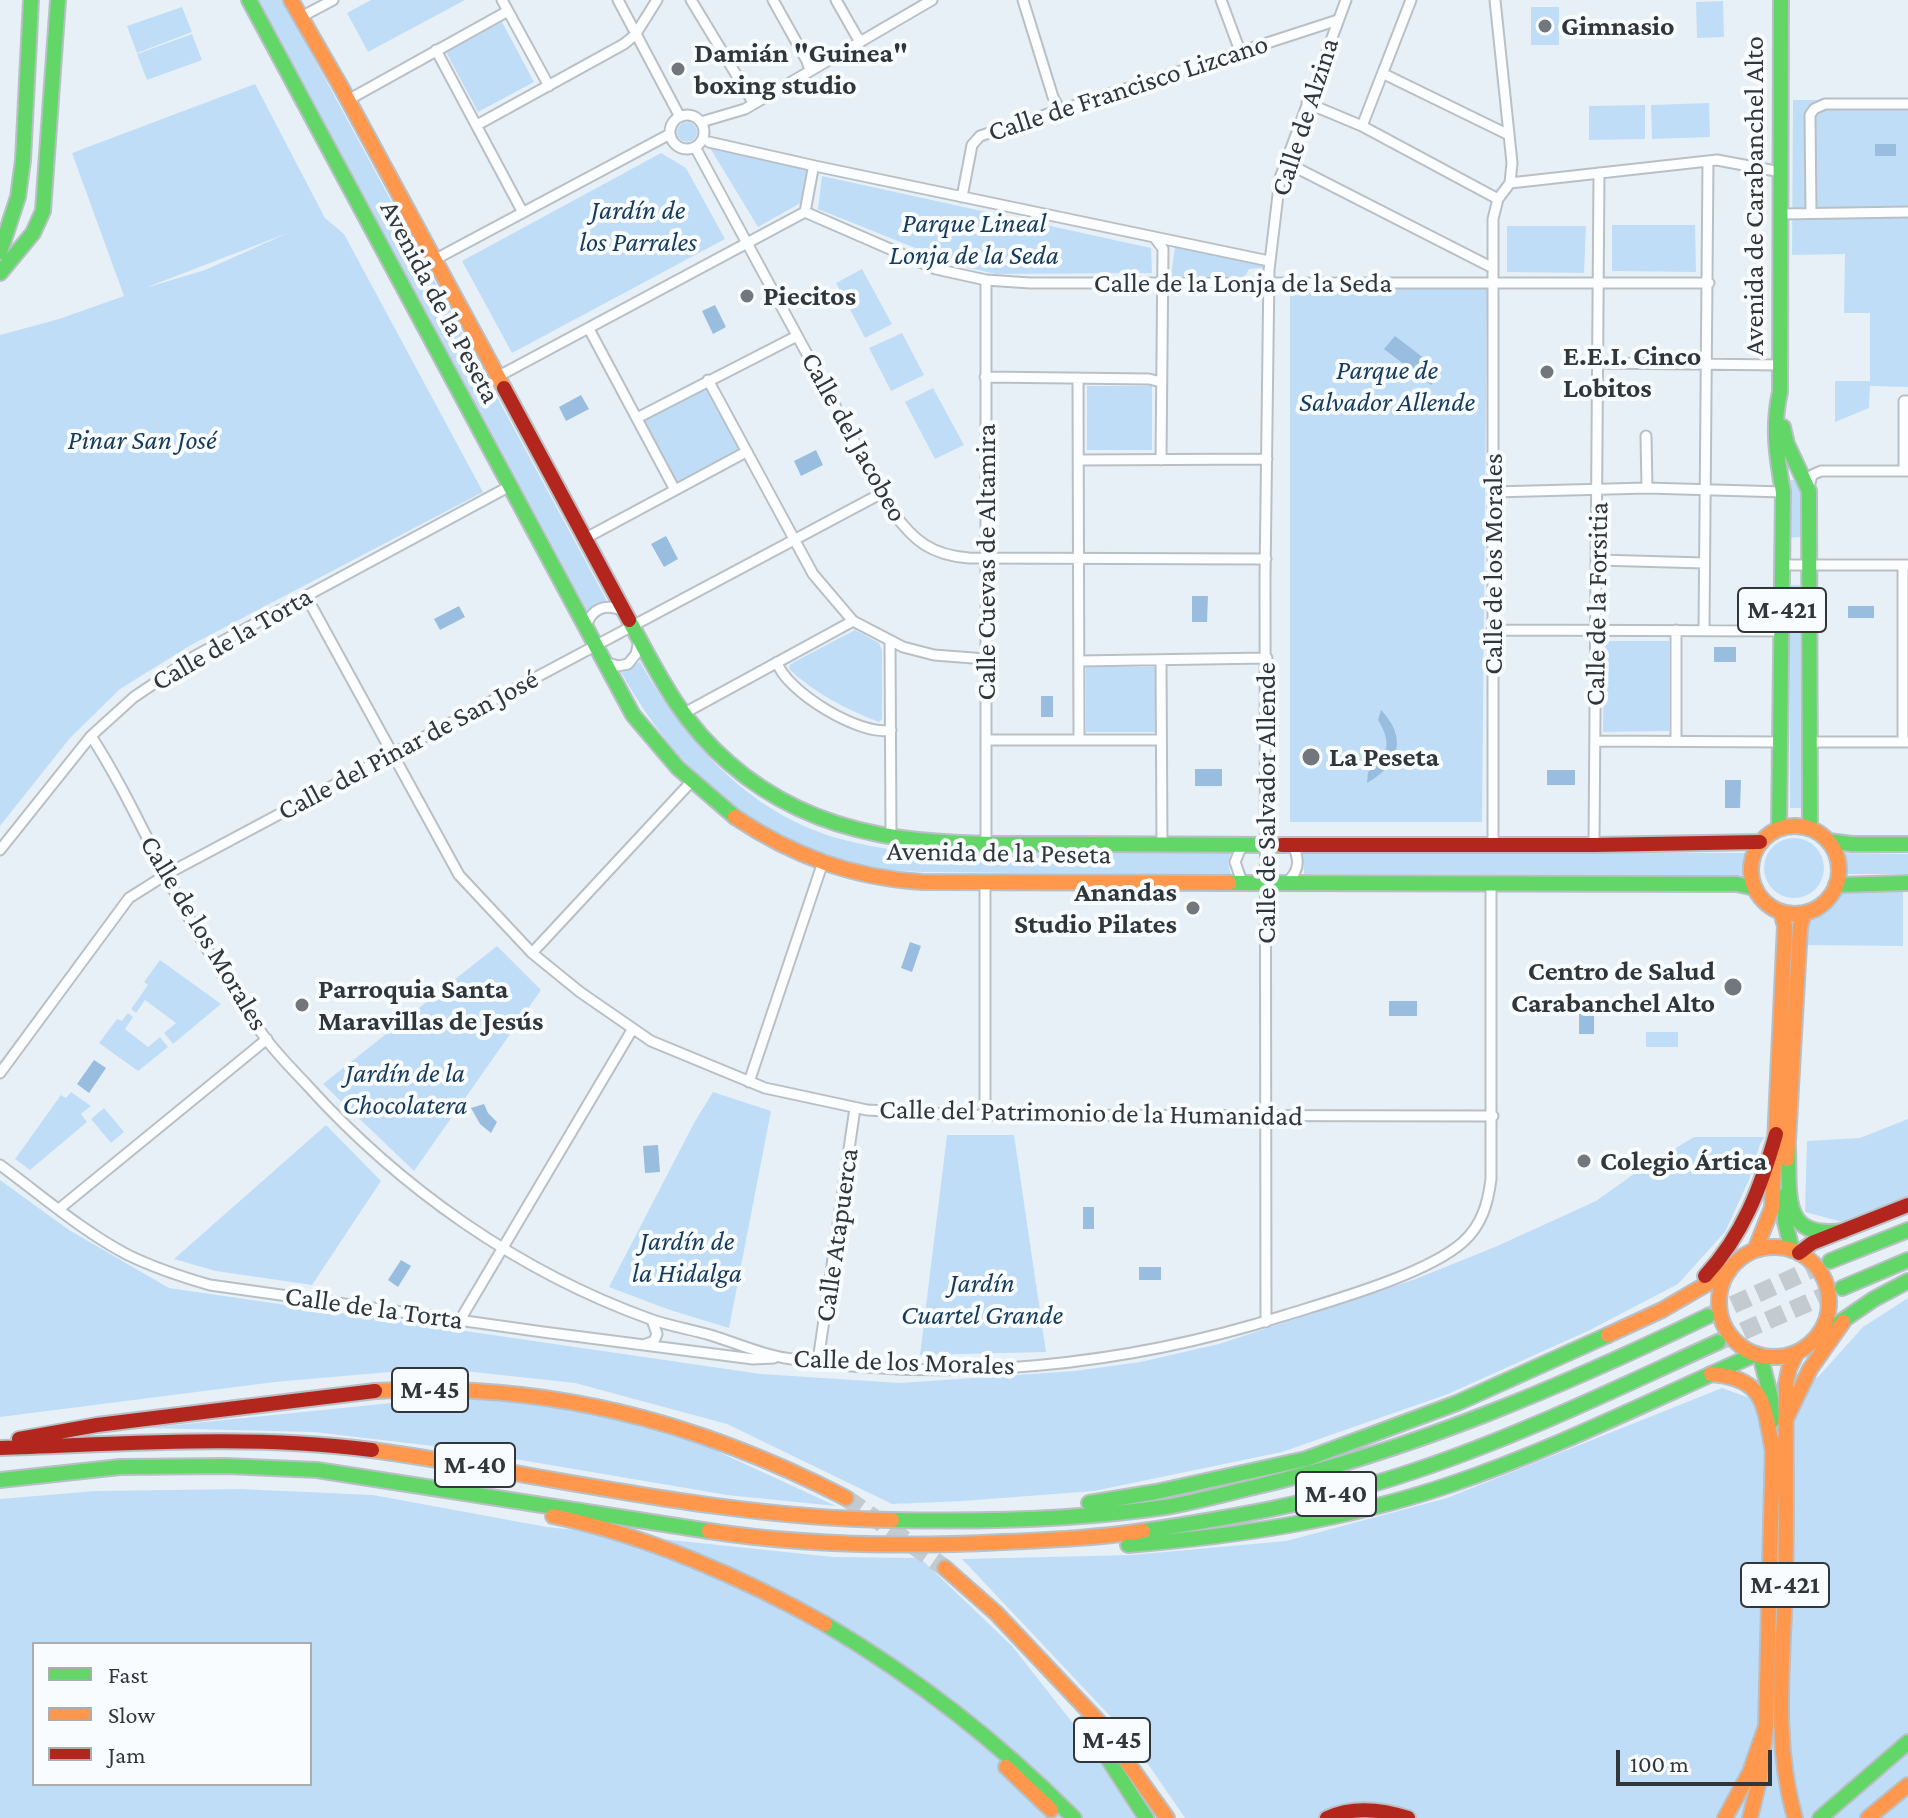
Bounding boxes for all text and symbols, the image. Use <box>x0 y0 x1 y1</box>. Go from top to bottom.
place label: Gimnasio <box>1561 9 1675 43</box>
marker: Gimnasio <box>1536 17 1554 35</box>
street label: Calle de Francisco Lizcano <box>984 27 1272 149</box>
street label: Calle de Alzina <box>1264 34 1346 200</box>
place label: Damián "Guinea" boxing studio <box>694 36 908 102</box>
street label: Avenida de Carabanchel Alto <box>1737 36 1771 356</box>
marker: Damián "Guinea" boxing studio <box>669 60 687 78</box>
park label: Jardín de los Parrales <box>579 193 697 259</box>
street label: Avenida de la Peseta <box>372 195 508 409</box>
park label: Parque Lineal Lonja de la Seda <box>889 206 1059 272</box>
street label: Calle de la Lonja de la Seda <box>1094 266 1392 300</box>
place label: Piecitos <box>763 279 856 313</box>
marker: Piecitos <box>738 287 756 305</box>
place label: E.E.I. Cinco Lobitos <box>1563 339 1701 405</box>
street label: Calle del Jacobeo <box>794 346 914 528</box>
park label: Parque de Salvador Allende <box>1299 353 1475 419</box>
marker: E.E.I. Cinco Lobitos <box>1538 363 1556 381</box>
park label: Pinar San José <box>67 423 217 457</box>
street label: Calle Cuevas de Altamira <box>969 424 1003 700</box>
street label: Calle de los Morales <box>1476 453 1510 675</box>
street label: Calle de la Forsitia <box>1578 502 1616 706</box>
street label: Calle de la Torta <box>146 580 318 698</box>
road number: M-421 <box>1738 588 1826 632</box>
street label: Calle del Pinar de San José <box>272 662 544 828</box>
street label: Calle de Salvador Allende <box>1249 662 1283 944</box>
place label: La Peseta <box>1329 740 1439 774</box>
marker: La Peseta <box>1300 746 1322 768</box>
street label: Calle de los Morales <box>133 829 275 1037</box>
street label: Avenida de la Peseta <box>886 834 1112 872</box>
place label: Anandas Studio Pilates <box>1014 875 1177 941</box>
marker: Anandas Studio Pilates <box>1184 899 1202 917</box>
place label: Centro de Salud Carabanchel Alto <box>1511 954 1715 1020</box>
place label: Parroquia Santa Maravillas de Jesús <box>318 972 543 1038</box>
marker: Centro de Salud Carabanchel Alto <box>1722 976 1744 998</box>
marker: Parroquia Santa Maravillas de Jesús <box>293 996 311 1014</box>
park label: Jardín de la Chocolatera <box>343 1056 467 1122</box>
street label: Calle del Patrimonio de la Humanidad <box>879 1093 1303 1133</box>
place label: Colegio Ártica <box>1600 1144 1767 1178</box>
street label: Calle Atapuerca <box>808 1146 866 1324</box>
marker: Colegio Ártica <box>1575 1152 1593 1170</box>
park label: Jardín de la Hidalga <box>632 1224 742 1290</box>
park label: Jardín Cuartel Grande <box>901 1266 1063 1332</box>
street label: Calle de la Torta <box>283 1279 465 1337</box>
street label: Calle de los Morales <box>793 1341 1015 1383</box>
road number: M-45 <box>392 1368 468 1412</box>
road number: M-40 <box>435 1443 515 1487</box>
road number: M-40 <box>1296 1472 1376 1516</box>
road number: M-421 <box>1741 1563 1829 1607</box>
legend <box>32 1642 312 1786</box>
text: Fast <box>108 1661 148 1688</box>
text: Slow <box>108 1701 155 1728</box>
road number: M-45 <box>1074 1718 1150 1762</box>
scale bar <box>1620 1734 1776 1784</box>
text: Jam <box>108 1741 146 1768</box>
text: 100 m <box>1630 1750 1689 1777</box>

